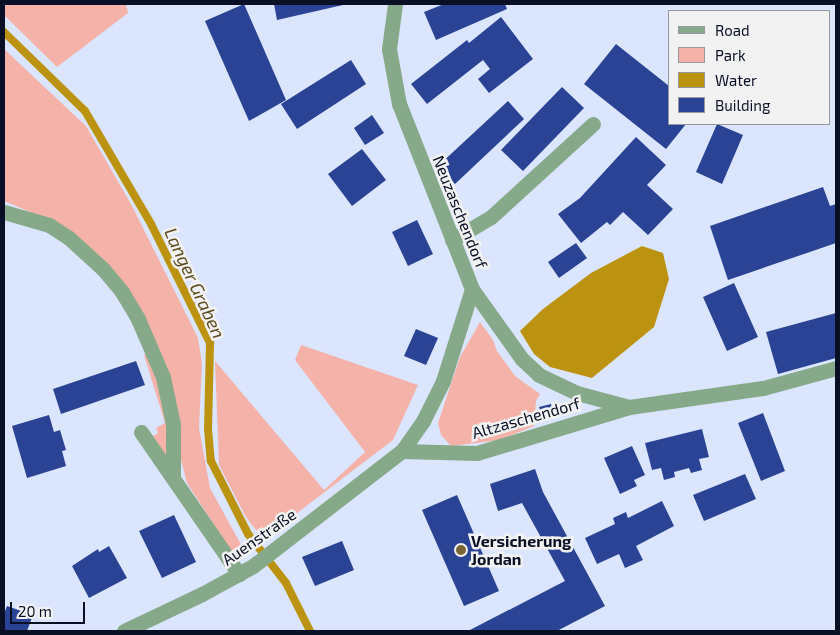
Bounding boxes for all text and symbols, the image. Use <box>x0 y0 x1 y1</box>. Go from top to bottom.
legend <box>668 10 830 125</box>
text: Road <box>715 21 750 39</box>
text: Park <box>715 46 746 64</box>
text: Water <box>715 71 757 89</box>
text: Building <box>715 96 770 114</box>
street label: Neuzaschendorf <box>429 153 491 271</box>
water label: Langer Graben <box>160 224 230 342</box>
street label: Altzaschendorf <box>470 393 582 443</box>
street label: Auenstraße <box>218 505 300 569</box>
place label: Versicherung Jordan <box>471 531 571 569</box>
marker: Versicherung Jordan <box>455 544 467 556</box>
scale bar <box>12 592 88 624</box>
text: 20 m <box>18 602 52 620</box>

